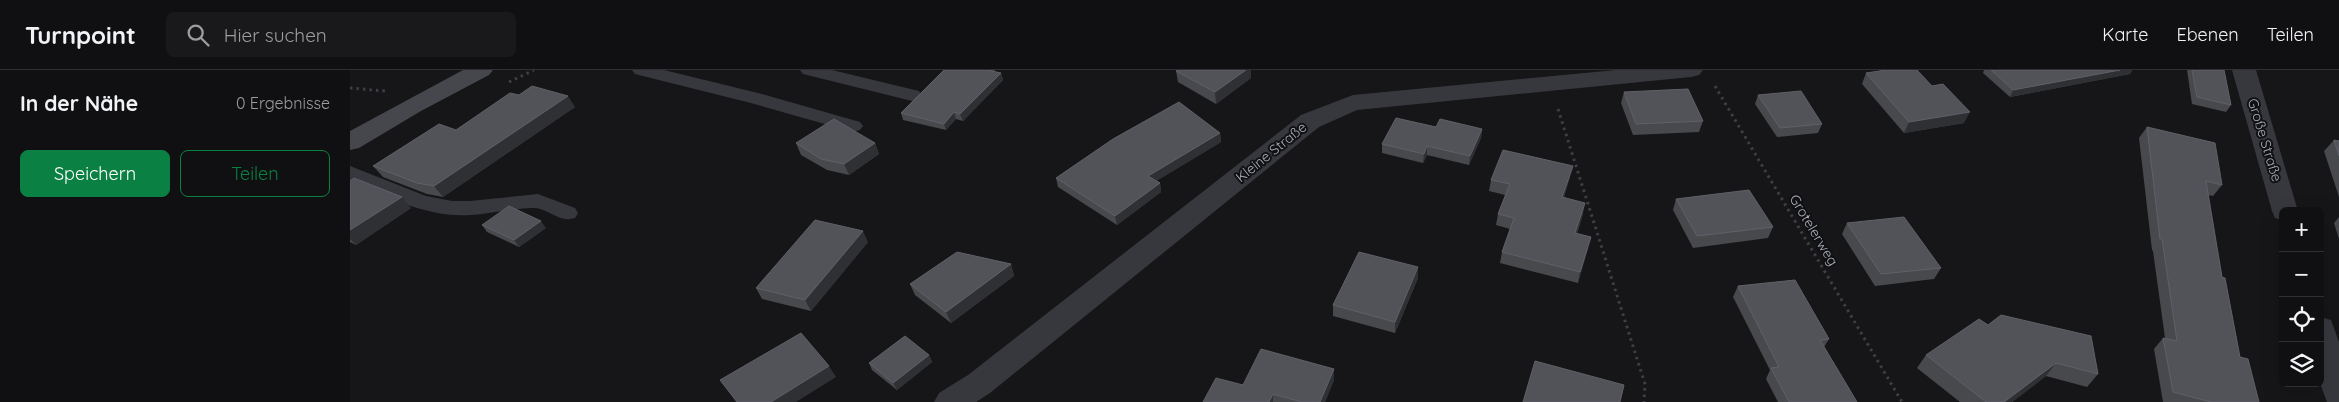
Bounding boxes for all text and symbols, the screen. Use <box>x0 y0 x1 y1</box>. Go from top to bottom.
search box <box>166 12 516 57</box>
text: Turnpoint <box>25 20 136 50</box>
icon: search <box>184 21 212 49</box>
text: Hier suchen <box>224 23 327 47</box>
text: Karte <box>2102 23 2148 46</box>
text: Ebenen <box>2176 23 2239 46</box>
text: Teilen <box>2267 23 2314 46</box>
text: In der Nähe <box>20 90 138 116</box>
text: 0 Ergebnisse <box>236 93 330 113</box>
street label: Große Straße <box>2244 96 2286 184</box>
street label: Kleine Straße <box>1232 118 1310 186</box>
button: Speichern <box>20 150 170 197</box>
button: Teilen <box>180 150 330 197</box>
street label: Grotelerweg <box>1786 191 1842 269</box>
map controls <box>2279 207 2324 387</box>
button: + <box>2279 207 2324 252</box>
button: − <box>2279 252 2324 297</box>
button: locate <box>2279 297 2324 342</box>
button: layers <box>2279 342 2324 387</box>

